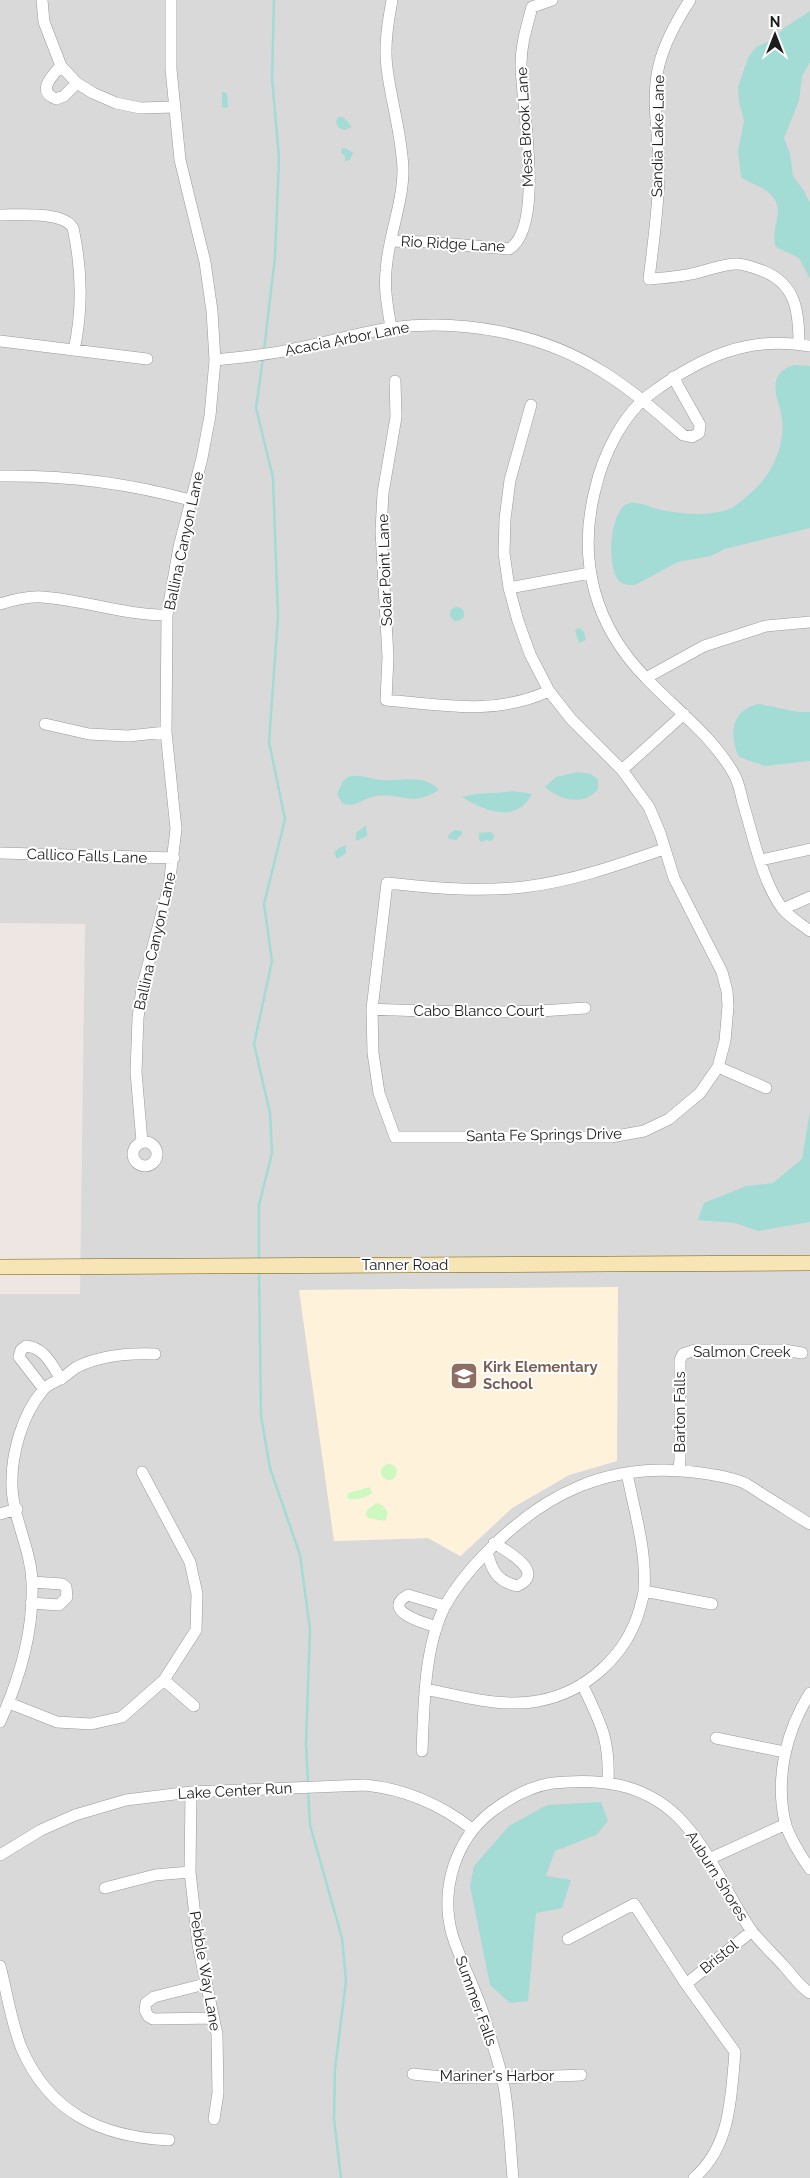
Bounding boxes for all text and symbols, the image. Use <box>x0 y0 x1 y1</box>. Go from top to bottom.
north arrow <box>750 10 800 60</box>
text: N <box>770 14 780 30</box>
street label: Mesa Brook Lane <box>513 66 537 187</box>
street label: Sandia Lake Lane <box>648 75 668 197</box>
street label: Rio Ridge Lane <box>400 232 506 256</box>
street label: Acacia Arbor Lane <box>283 318 411 360</box>
street label: Ballina Canyon Lane <box>161 470 208 612</box>
street label: Solar Point Lane <box>374 513 396 626</box>
street label: Callico Falls Lane <box>26 845 148 867</box>
street label: Ballina Canyon Lane <box>130 870 180 1012</box>
street label: Cabo Blanco Court <box>414 1002 544 1020</box>
street label: Santa Fe Springs Drive <box>466 1125 622 1145</box>
street label: Tanner Road <box>362 1256 448 1274</box>
street label: Salmon Creek <box>693 1343 791 1361</box>
place label: Kirk Elementary School <box>483 1358 599 1393</box>
school or university icon: Kirk Elementary School <box>449 1361 479 1391</box>
street label: Barton Falls <box>671 1371 689 1453</box>
street label: Lake Center Run <box>177 1779 293 1803</box>
street label: Auburn Shores <box>682 1828 752 1924</box>
street label: Pebble Way Lane <box>186 1910 224 2033</box>
street label: Bristol <box>696 1936 742 1978</box>
street label: Summer Falls <box>451 1953 501 2049</box>
street label: Mariner's Harbor <box>440 2067 555 2085</box>

